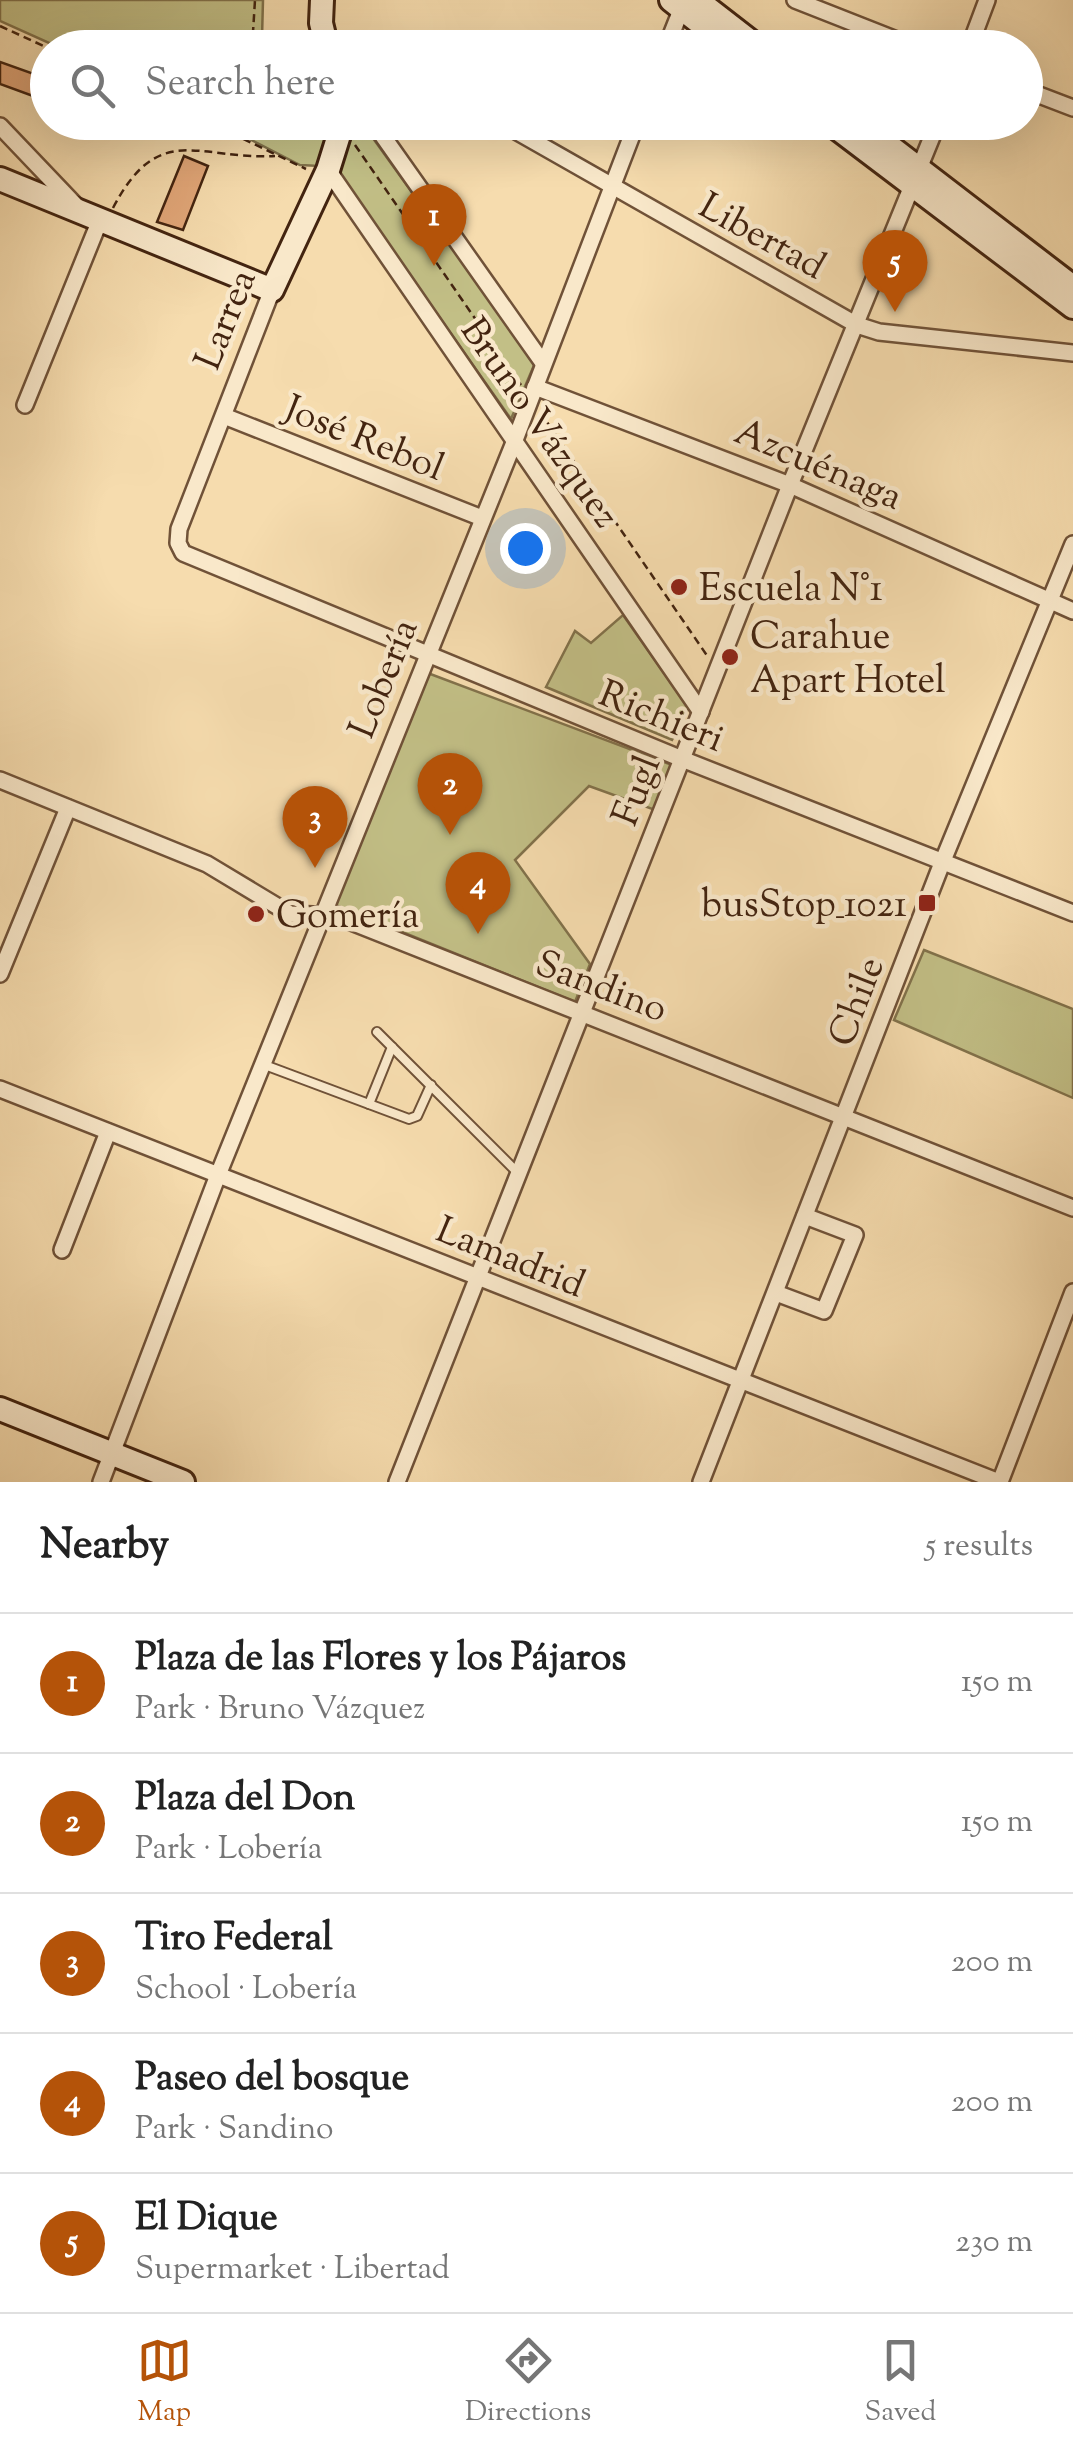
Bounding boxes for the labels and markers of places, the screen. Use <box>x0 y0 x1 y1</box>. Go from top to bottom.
pin: 1 <box>402 184 466 266</box>
pin: 5 <box>862 230 928 312</box>
place label: Escuela N°1 <box>699 564 883 618</box>
marker: Escuela N°1 <box>668 576 690 598</box>
place label: Carahue Apart Hotel <box>750 612 946 710</box>
marker: Carahue Apart Hotel <box>719 646 741 668</box>
pin: 2 <box>418 752 482 835</box>
pin: 3 <box>282 786 348 868</box>
pin: 4 <box>446 852 510 934</box>
place label: busStop_1021 <box>701 880 907 934</box>
place label: Gomería <box>276 891 419 945</box>
marker: busStop_1021 <box>916 892 938 914</box>
marker: Gomería <box>245 903 267 925</box>

